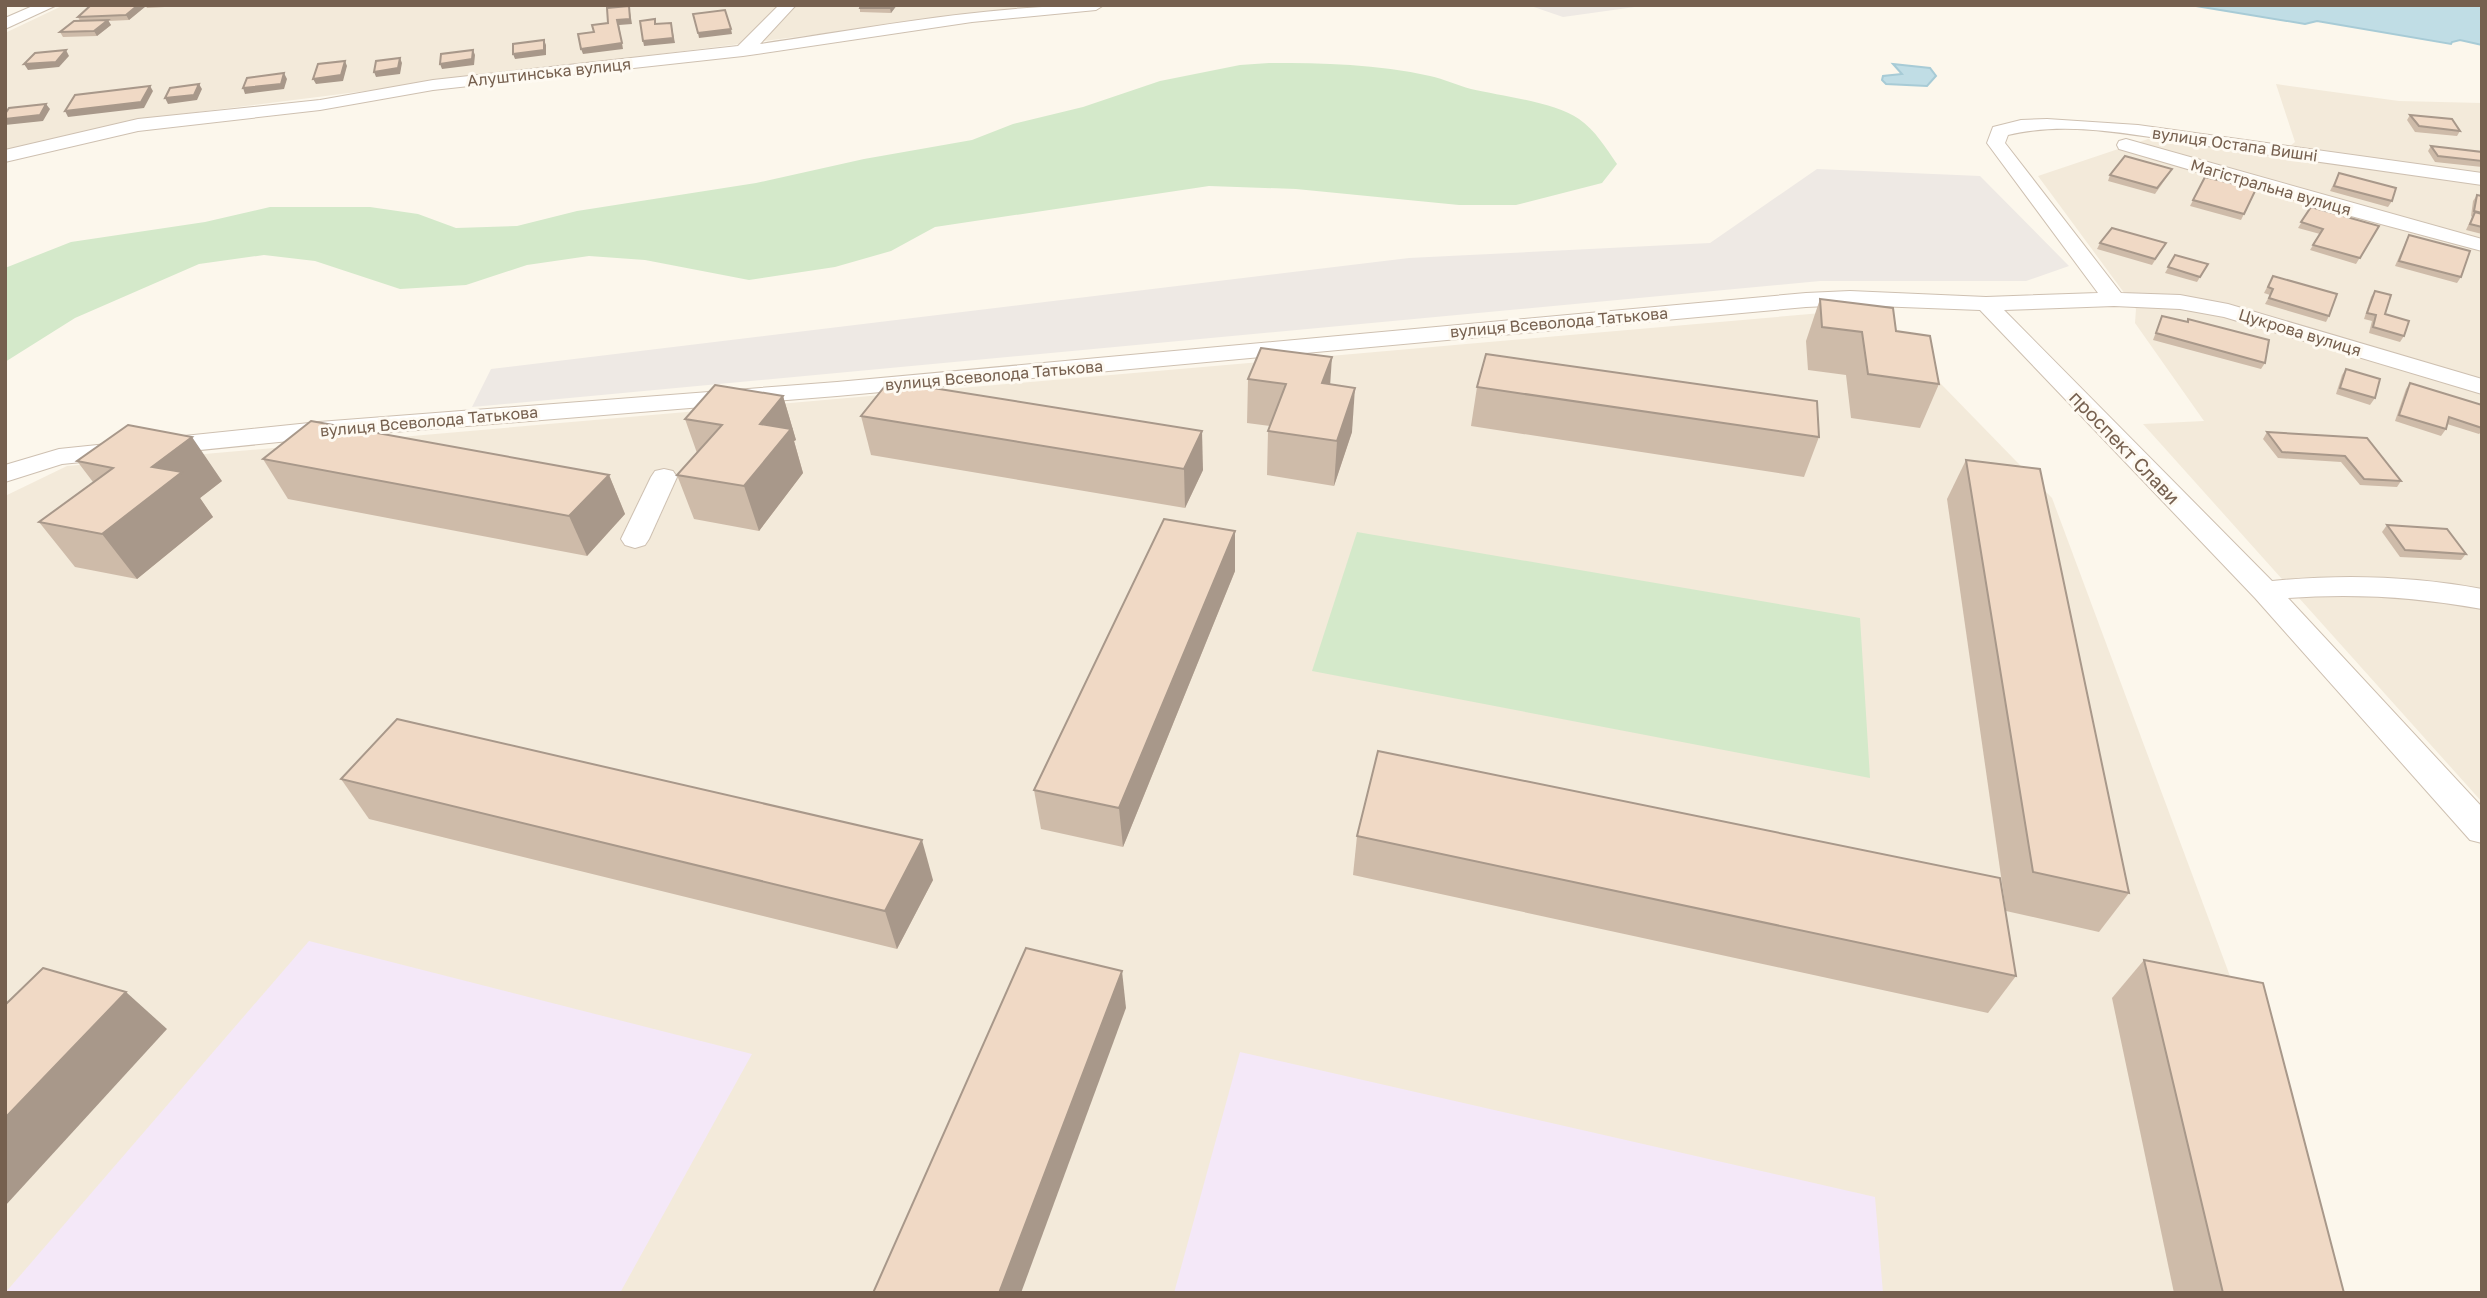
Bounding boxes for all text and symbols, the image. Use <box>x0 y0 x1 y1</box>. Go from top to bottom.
street label: Алуштинська вулиця <box>466 53 632 91</box>
street label: вулиця Остапа Вишні <box>2151 122 2319 166</box>
street label: Магістральна вулиця <box>2188 154 2354 220</box>
street label: вулиця Всеволода Татькова <box>1449 303 1669 341</box>
street label: Цукрова вулиця <box>2236 304 2364 360</box>
street label: вулиця Всеволода Татькова <box>884 356 1104 394</box>
street label: проспект Слави <box>2065 385 2185 509</box>
street label: вулиця Всеволода Татькова <box>319 402 539 440</box>

